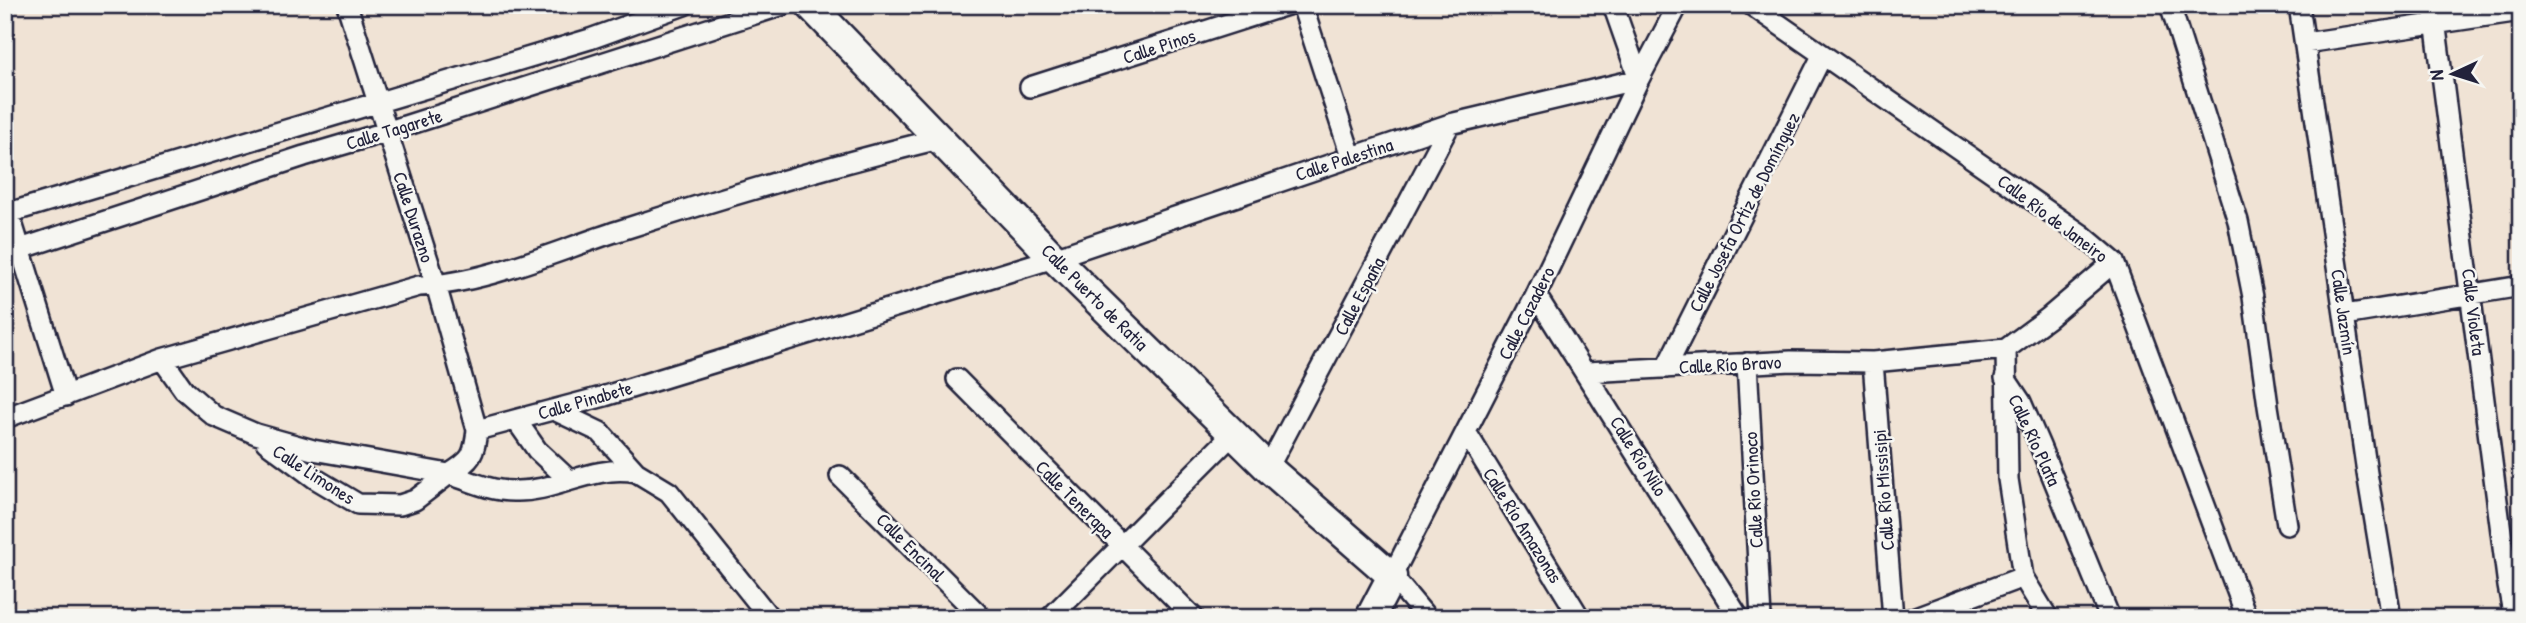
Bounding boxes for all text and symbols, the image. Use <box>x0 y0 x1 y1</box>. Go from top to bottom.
street label: Calle Pinos <box>1119 22 1199 70</box>
north arrow <box>2418 38 2488 108</box>
text: N <box>2423 69 2449 81</box>
street label: Calle Tagarete <box>343 102 446 156</box>
street label: Calle Josefa Ortiz de Domínguez <box>1682 108 1806 316</box>
street label: Calle Palestina <box>1292 131 1397 187</box>
street label: Calle Durazno <box>387 168 441 266</box>
street label: Calle Río de Janeiro <box>1992 168 2114 268</box>
street label: Calle Puerto de Ratia <box>1036 238 1155 357</box>
street label: Calle España <box>1327 252 1391 340</box>
street label: Calle Cazadero <box>1491 262 1561 364</box>
street label: Calle Jazmín <box>2325 267 2363 357</box>
street label: Calle Violeta <box>2456 267 2492 357</box>
street label: Calle Río Bravo <box>1678 348 1782 380</box>
street label: Calle Pinabete <box>535 374 636 426</box>
street label: Calle Río Plata <box>2002 390 2068 491</box>
street label: Calle Río Nilo <box>1604 411 1674 501</box>
street label: Calle Río Missisipi <box>1866 429 1900 551</box>
street label: Calle Río Orinoco <box>1737 431 1769 549</box>
street label: Calle Limones <box>268 438 360 510</box>
street label: Calle Tenerapa <box>1030 454 1120 544</box>
street label: Calle Río Amazonas <box>1477 462 1569 588</box>
street label: Calle Encinal <box>871 507 952 588</box>

